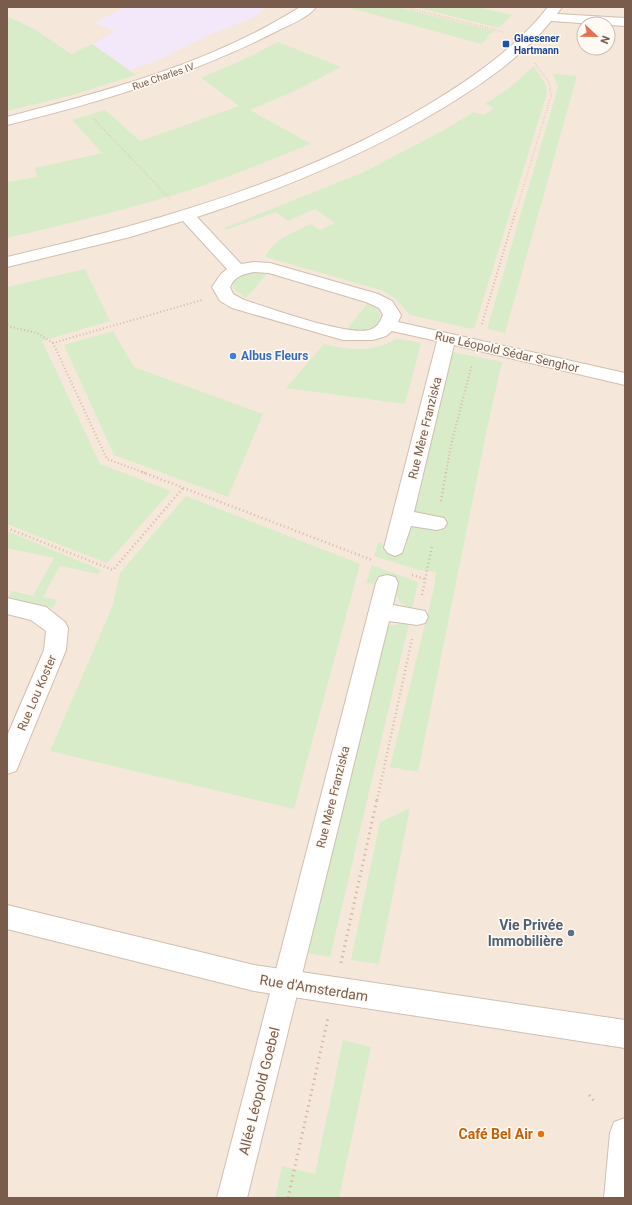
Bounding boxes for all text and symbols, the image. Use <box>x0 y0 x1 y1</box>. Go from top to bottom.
north arrow <box>576 16 616 56</box>
place label: Glaesener Hartmann <box>514 33 560 56</box>
text: N <box>597 34 612 46</box>
marker: Glaesener Hartmann <box>501 39 511 49</box>
street label: Rue Charles IV <box>131 61 196 92</box>
street label: Rue Léopold Sédar Senghor <box>434 329 580 375</box>
place label: Albus Fleurs <box>241 349 308 363</box>
marker: Albus Fleurs <box>228 351 238 361</box>
street label: Rue Mère Franziska <box>406 376 444 480</box>
street label: Rue Lou Koster <box>15 653 59 733</box>
street label: Rue Mère Franziska <box>314 745 352 849</box>
place label: Vie Privée Immobilière <box>488 917 563 949</box>
marker: Vie Privée Immobilière <box>566 928 576 938</box>
street label: Rue d'Amsterdam <box>259 972 369 1004</box>
street label: Allée Léopold Goebel <box>235 1025 283 1157</box>
place label: Café Bel Air <box>459 1126 533 1142</box>
marker: Café Bel Air <box>536 1129 546 1139</box>

